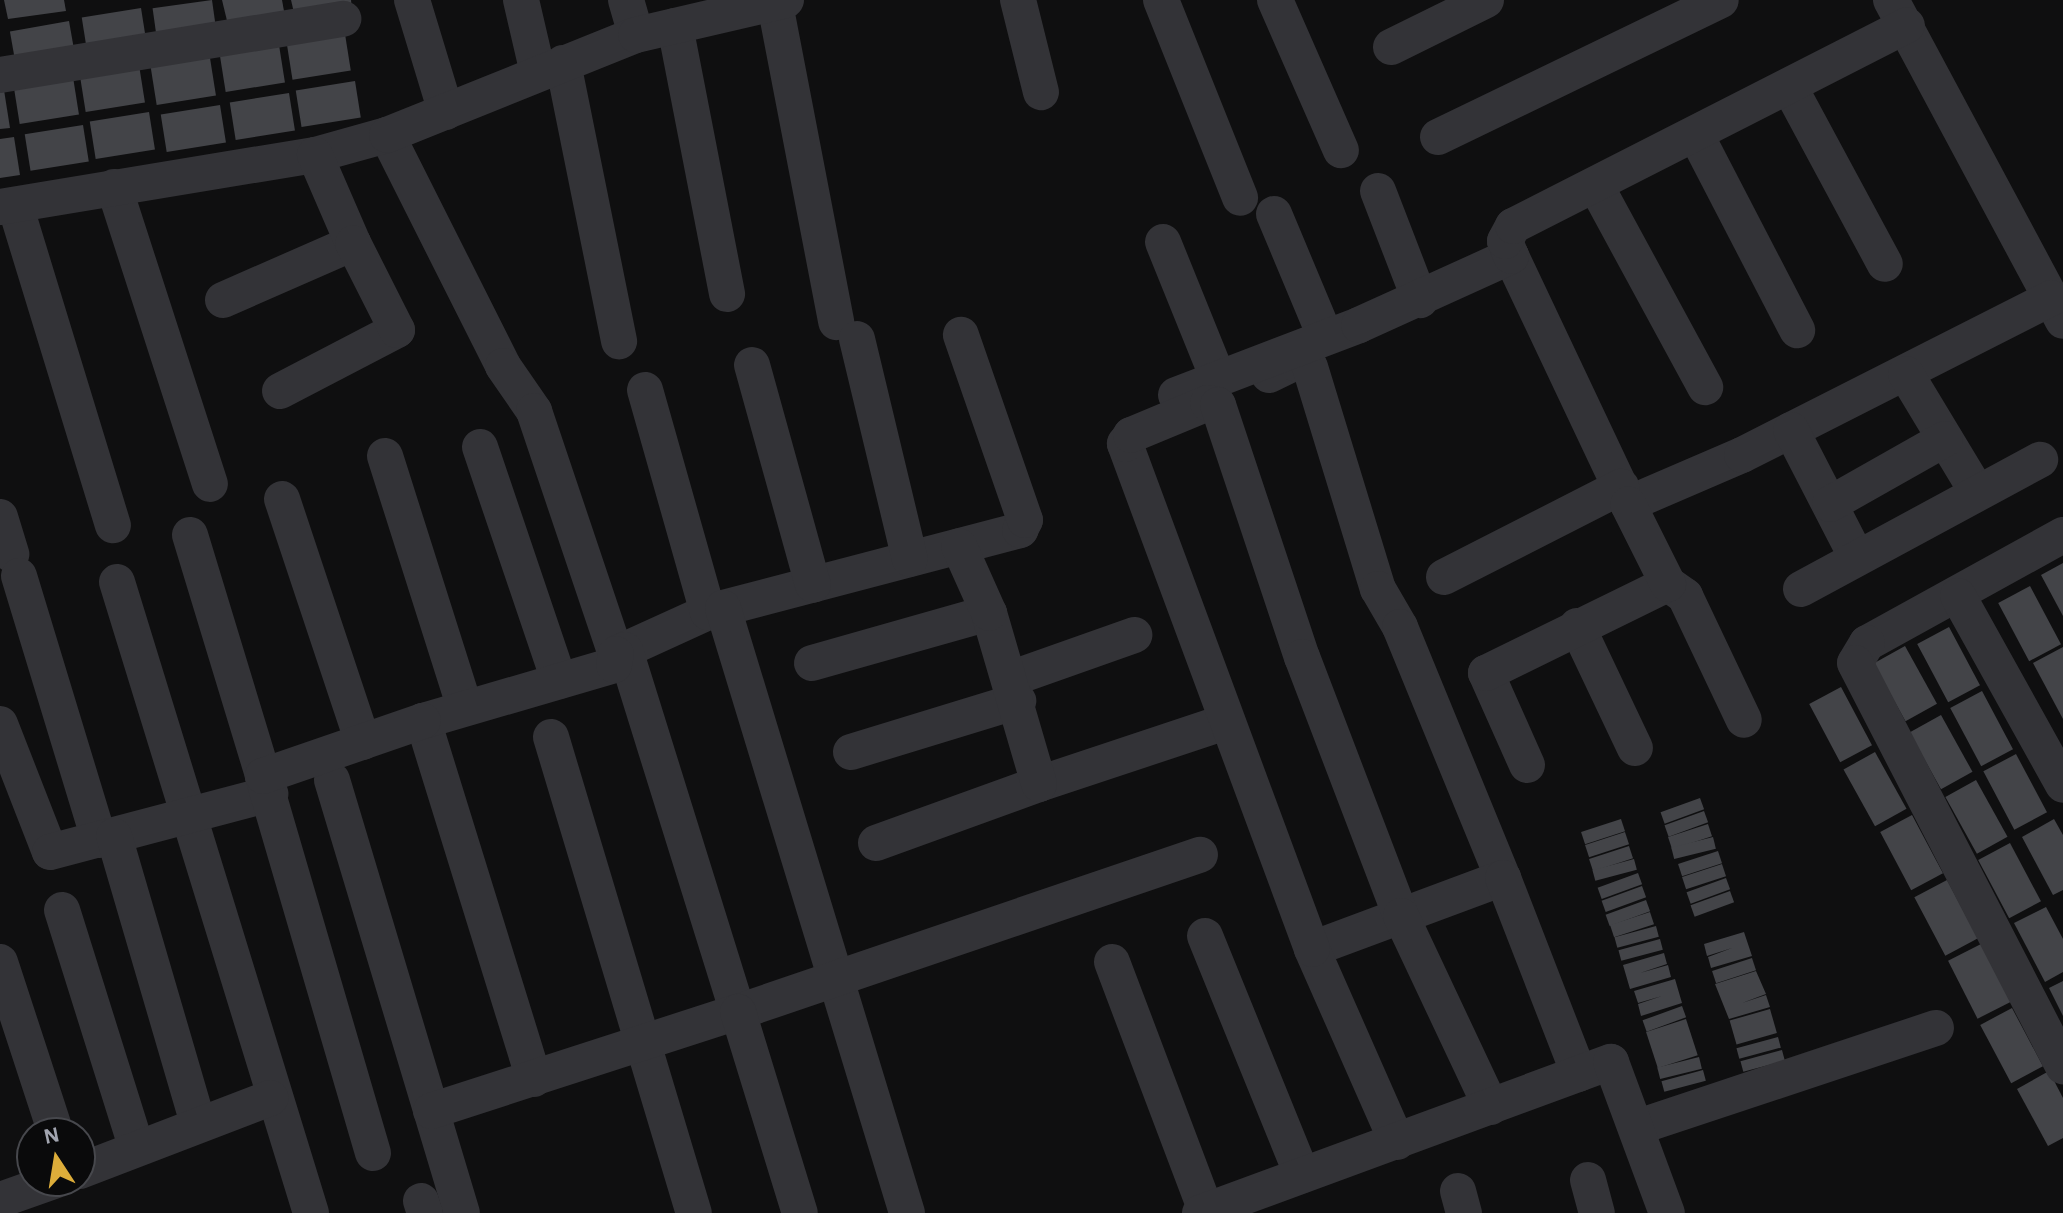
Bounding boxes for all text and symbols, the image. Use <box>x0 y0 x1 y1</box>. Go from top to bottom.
north arrow <box>16 1117 96 1197</box>
text: N <box>42 1123 61 1148</box>

